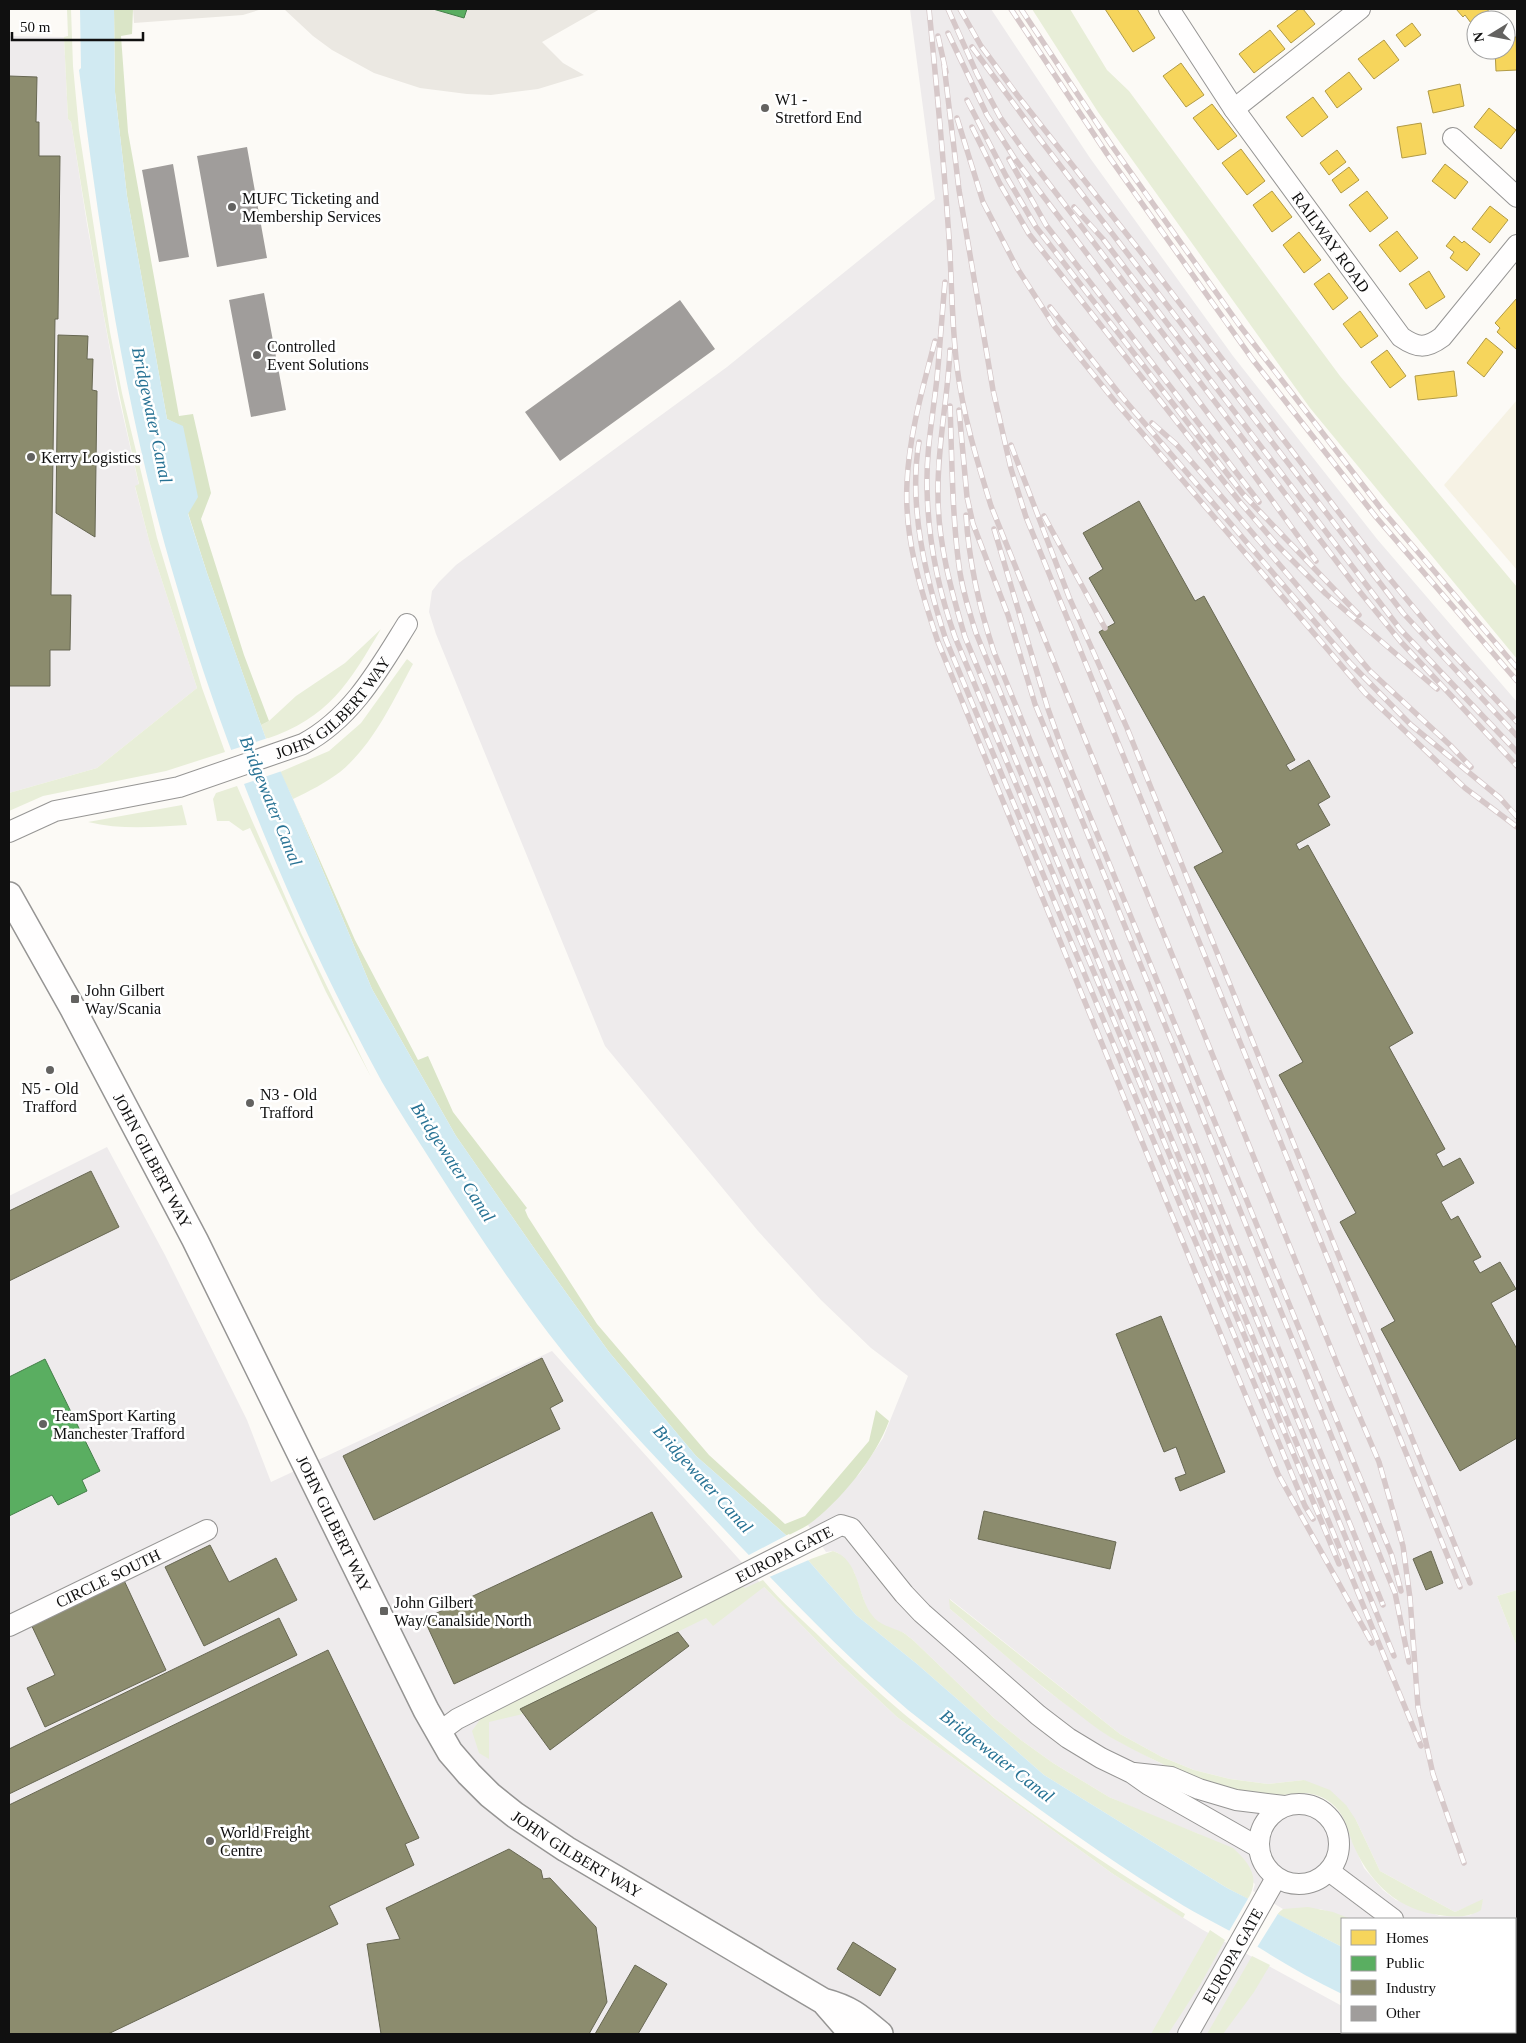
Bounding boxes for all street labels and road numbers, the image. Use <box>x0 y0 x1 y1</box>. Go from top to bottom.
street label: RAILWAY ROAD <box>1289 189 1373 296</box>
street label: JOHN GILBERT WAY <box>273 653 394 762</box>
street label: JOHN GILBERT WAY <box>110 1090 195 1231</box>
street label: JOHN GILBERT WAY <box>293 1453 375 1595</box>
street label: EUROPA GATE <box>733 1523 836 1586</box>
street label: CIRCLE SOUTH <box>53 1546 164 1611</box>
street label: JOHN GILBERT WAY <box>509 1807 645 1901</box>
street label: EUROPA GATE <box>1199 1905 1266 2006</box>

